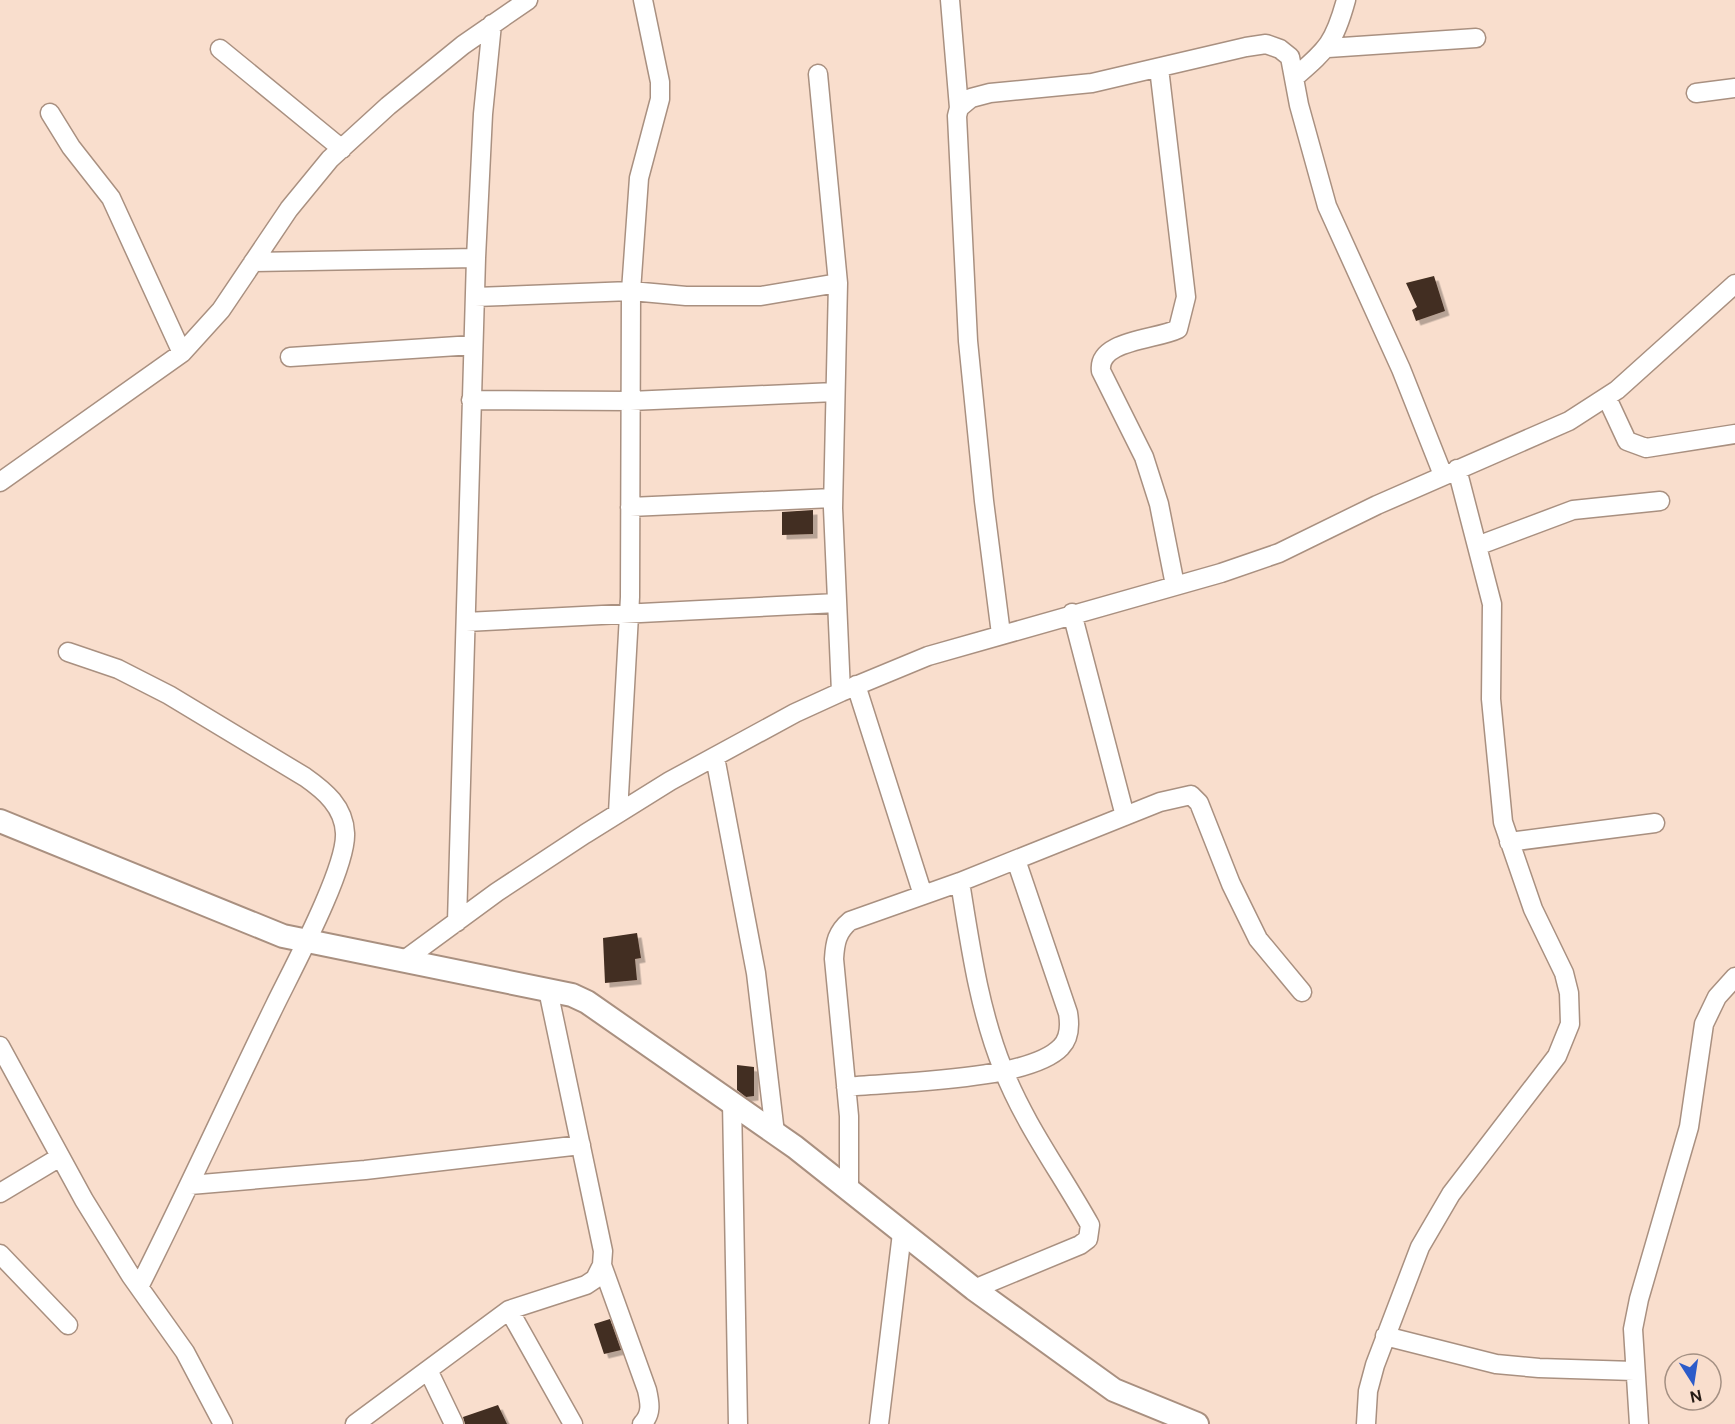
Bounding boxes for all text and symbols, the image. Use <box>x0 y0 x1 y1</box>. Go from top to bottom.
north arrow <box>1663 1352 1723 1412</box>
text: N <box>1688 1385 1704 1408</box>

